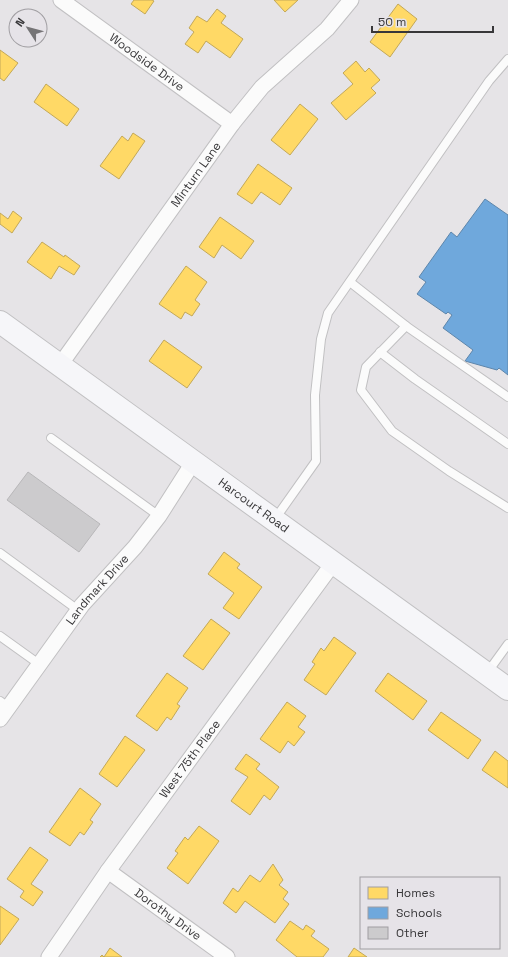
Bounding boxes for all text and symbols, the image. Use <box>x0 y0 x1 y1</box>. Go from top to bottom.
north arrow <box>8 8 48 48</box>
scale bar <box>372 8 493 34</box>
text: 50 m <box>378 14 406 30</box>
text: N <box>12 15 28 29</box>
street label: Woodside Drive <box>106 30 188 95</box>
street label: Minturn Lane <box>167 139 225 210</box>
street label: Harcourt Road <box>215 474 292 536</box>
street label: Landmark Drive <box>62 551 132 628</box>
street label: West 75th Place <box>156 717 224 801</box>
legend <box>360 877 500 949</box>
street label: Dorothy Drive <box>131 885 205 944</box>
text: Homes <box>396 885 435 901</box>
text: Schools <box>396 905 442 921</box>
text: Other <box>396 925 429 941</box>

